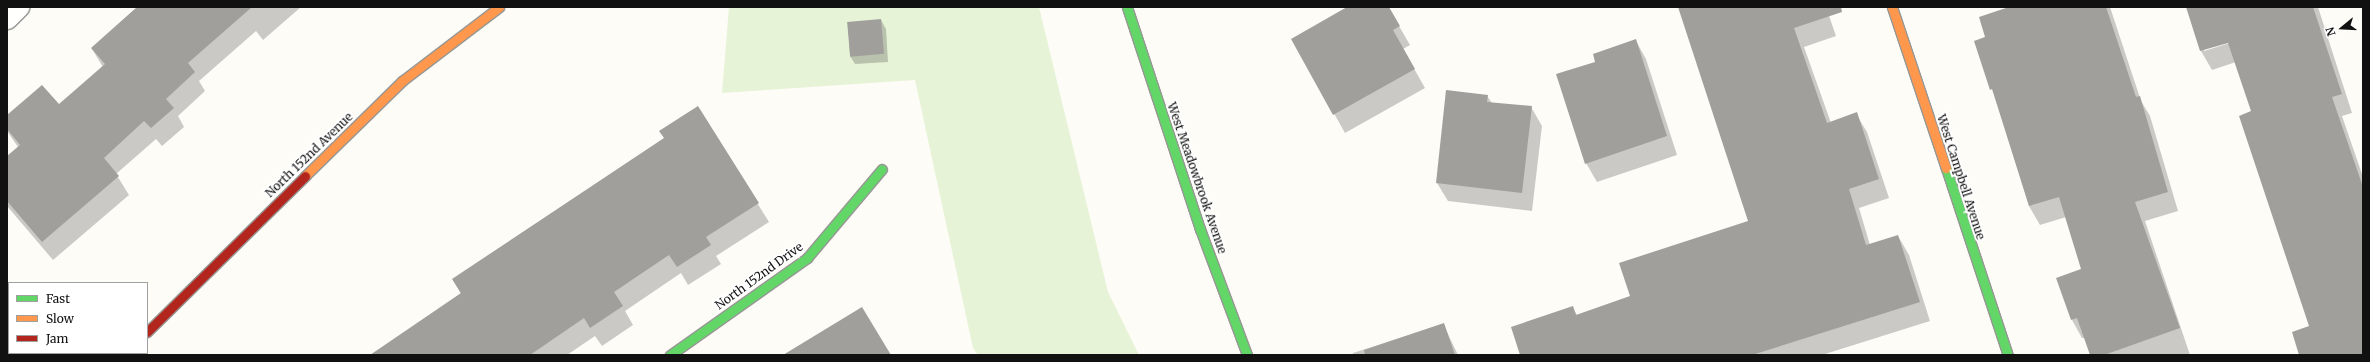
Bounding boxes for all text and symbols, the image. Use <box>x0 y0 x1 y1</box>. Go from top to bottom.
north arrow <box>2322 8 2362 48</box>
text: N <box>2323 25 2339 38</box>
street label: West Meadowbrook Avenue <box>1164 100 1230 256</box>
street label: North 152nd Avenue <box>262 110 356 200</box>
street label: West Campbell Avenue <box>1934 113 1988 241</box>
street label: North 152nd Drive <box>712 239 806 313</box>
legend <box>8 282 148 354</box>
text: Fast <box>46 291 70 306</box>
text: Slow <box>46 311 74 326</box>
text: Jam <box>46 331 68 346</box>

